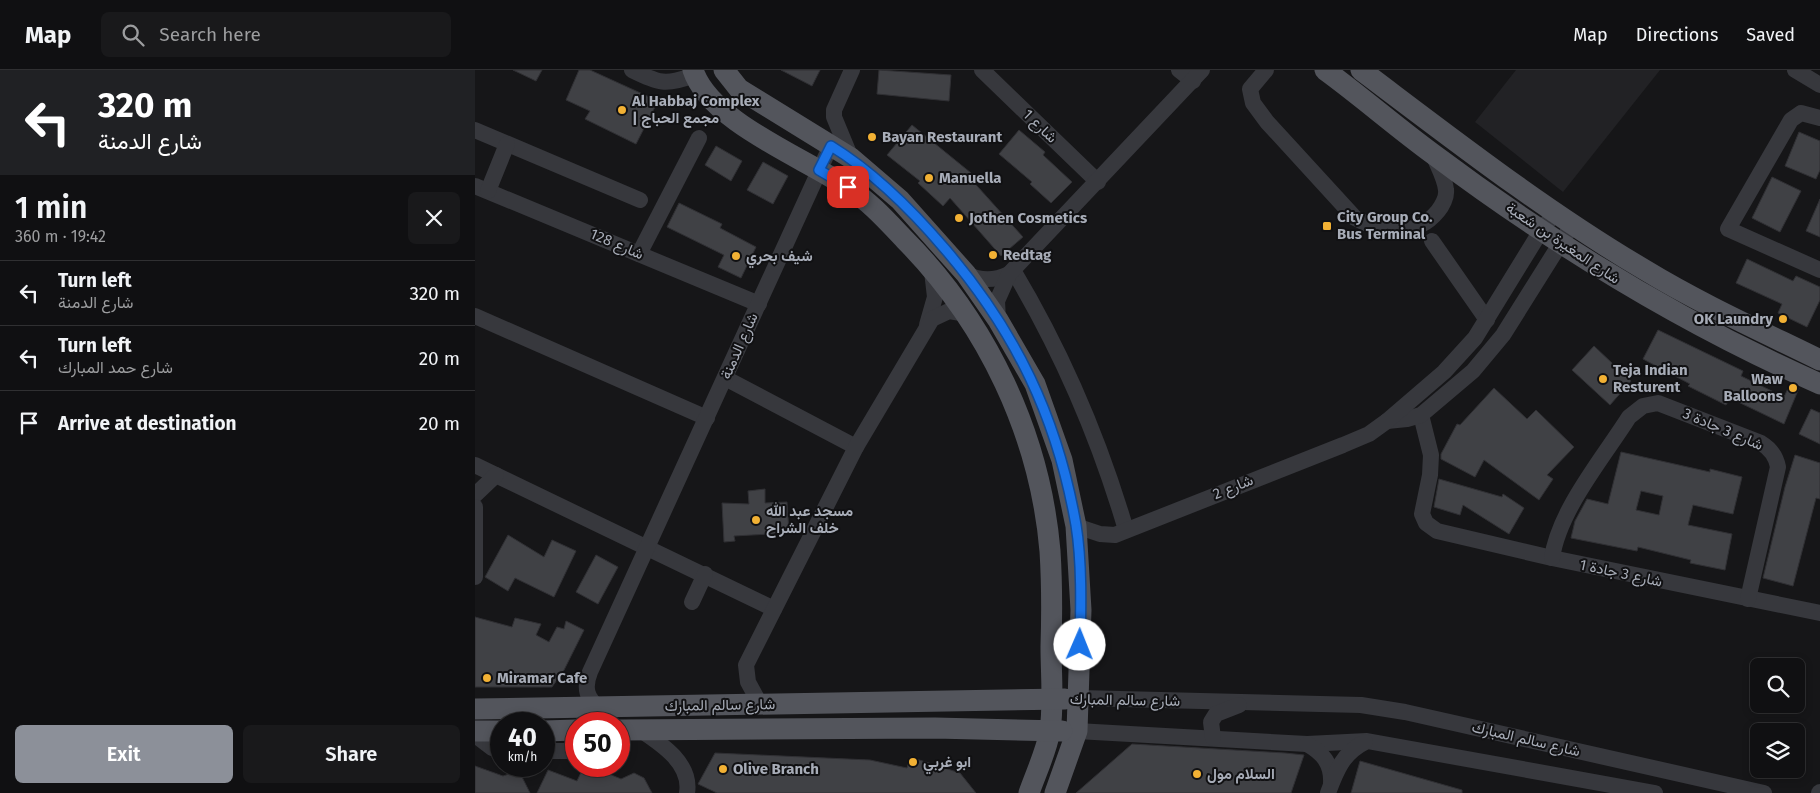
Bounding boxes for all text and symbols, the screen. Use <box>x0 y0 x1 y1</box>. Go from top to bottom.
search box <box>101 12 451 57</box>
text: Map <box>25 21 71 49</box>
icon: search <box>119 21 147 49</box>
text: Search here <box>159 23 261 46</box>
text: Map <box>1573 24 1608 46</box>
text: Directions <box>1636 24 1718 46</box>
text: Saved <box>1746 24 1795 46</box>
text: 320 m <box>98 84 192 126</box>
icon: left <box>15 90 80 155</box>
place label: Al Habbaj Complex | مجمع الحباج <box>631 92 760 128</box>
marker: Al Habbaj Complex | مجمع الحباج <box>616 104 628 116</box>
street label: شارع 1 <box>1018 105 1061 148</box>
text: شارع الدمنة <box>98 128 202 155</box>
place label: Bayan Restaurant <box>882 128 1002 146</box>
marker: Bayan Restaurant <box>866 131 878 143</box>
pin <box>827 166 869 208</box>
place label: Manuella <box>939 169 1002 187</box>
marker: Manuella <box>923 172 935 184</box>
icon: arrive <box>834 173 862 201</box>
text: 1 min <box>15 190 87 226</box>
button: close <box>408 192 460 244</box>
street label: شارع المغيرة بن شعبة <box>1502 198 1623 289</box>
place label: City Group Co. Bus Terminal <box>1337 208 1433 243</box>
place label: Jothen Cosmetics <box>968 209 1087 227</box>
marker: Jothen Cosmetics <box>953 212 965 224</box>
marker: City Group Co. Bus Terminal <box>1321 220 1333 232</box>
street label: شارع 128 <box>587 225 647 265</box>
text: 360 m · 19:42 <box>15 227 106 246</box>
place label: Redtag <box>1003 246 1052 264</box>
place label: شيف بحري <box>746 247 813 269</box>
marker: Redtag <box>987 249 999 261</box>
marker: شيف بحري <box>730 250 742 262</box>
text: Turn left <box>58 269 132 292</box>
icon: left <box>15 279 43 307</box>
text: 320 m <box>409 282 460 305</box>
text: شارع الدمنة <box>58 293 133 312</box>
street label: شارع الدمنة <box>716 310 764 383</box>
place label: OK Laundry <box>1694 310 1773 328</box>
marker: OK Laundry <box>1777 313 1789 325</box>
text: Turn left <box>58 334 132 357</box>
icon: left <box>15 344 43 372</box>
text: 20 m <box>419 347 460 370</box>
text: شارع حمد المبارك <box>58 358 173 377</box>
place label: Teja Indian Resturent <box>1613 361 1688 396</box>
place label: Waw Balloons <box>1723 370 1784 405</box>
marker: Teja Indian Resturent <box>1597 373 1609 385</box>
marker: Waw Balloons <box>1787 382 1799 394</box>
street label: شارع 3 جادة 3 <box>1679 404 1766 456</box>
icon: arrive <box>15 409 43 437</box>
text: Arrive at destination <box>58 412 237 435</box>
text: 20 m <box>419 412 460 435</box>
street label: شارع 2 <box>1210 471 1257 505</box>
place label: مسجد عبد الله خلف الشراح <box>766 502 853 538</box>
marker: مسجد عبد الله خلف الشراح <box>750 514 762 526</box>
street label: شارع 3 جادة 1 <box>1578 555 1664 593</box>
position arrow <box>1053 618 1105 670</box>
map controls <box>1750 658 1805 778</box>
button: search <box>1750 658 1805 713</box>
place label: Miramar Cafe <box>497 669 587 687</box>
marker: Miramar Cafe <box>481 672 493 684</box>
street label: شارع سالم المبارك <box>1070 690 1181 712</box>
street label: شارع سالم المبارك <box>665 695 776 717</box>
speed limit sign: 50 <box>565 712 630 777</box>
street label: شارع سالم المبارك <box>1470 718 1582 762</box>
text: 40 <box>508 723 537 753</box>
button: layers <box>1750 723 1805 778</box>
button: Exit <box>15 725 233 783</box>
button: Share <box>243 725 460 783</box>
text: km/h <box>508 750 537 764</box>
place label: ابو غربي <box>923 753 971 775</box>
marker: ابو غربي <box>907 756 919 768</box>
place label: Olive Branch <box>733 760 819 778</box>
marker: Olive Branch <box>717 763 729 775</box>
place label: السلام مول <box>1207 765 1275 784</box>
marker: السلام مول <box>1191 768 1203 780</box>

